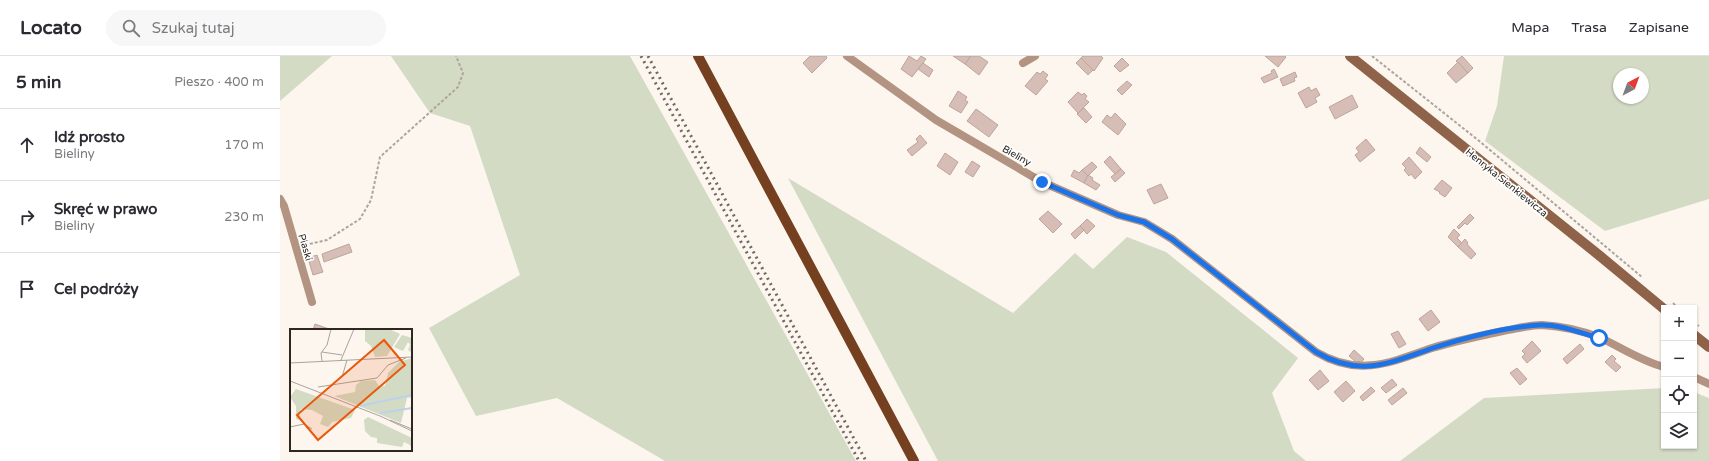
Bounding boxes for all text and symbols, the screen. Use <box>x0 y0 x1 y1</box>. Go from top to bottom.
search box <box>106 10 386 46</box>
text: Locato <box>20 17 82 39</box>
icon: search <box>120 17 142 39</box>
text: Szukaj tutaj <box>152 19 235 37</box>
text: Mapa <box>1511 19 1549 36</box>
text: Trasa <box>1571 19 1607 36</box>
text: Zapisane <box>1629 19 1689 36</box>
north arrow <box>1613 68 1649 104</box>
text: 5 min <box>16 72 61 93</box>
text: Pieszo · 400 m <box>174 74 264 90</box>
text: Idź prosto <box>54 128 125 146</box>
icon: ahead <box>16 134 38 156</box>
text: 170 m <box>224 137 264 153</box>
street label: Bieliny <box>1000 143 1034 169</box>
text: Bieliny <box>54 146 95 162</box>
street label: Henryka Sienkiewicza <box>1463 146 1550 220</box>
route end <box>1033 173 1051 191</box>
text: Skręć w prawo <box>54 200 157 218</box>
icon: right <box>16 206 38 228</box>
text: 230 m <box>224 209 264 225</box>
text: Bieliny <box>54 218 95 234</box>
street label: Piaski <box>295 232 315 262</box>
icon: arrive <box>16 278 38 300</box>
text: Cel podróży <box>54 280 139 298</box>
map controls <box>1661 305 1697 449</box>
button: + <box>1661 305 1697 341</box>
inset map <box>290 329 412 451</box>
route start <box>1590 329 1608 347</box>
button: − <box>1661 341 1697 377</box>
button: locate <box>1661 377 1697 413</box>
button: layers <box>1661 413 1697 449</box>

